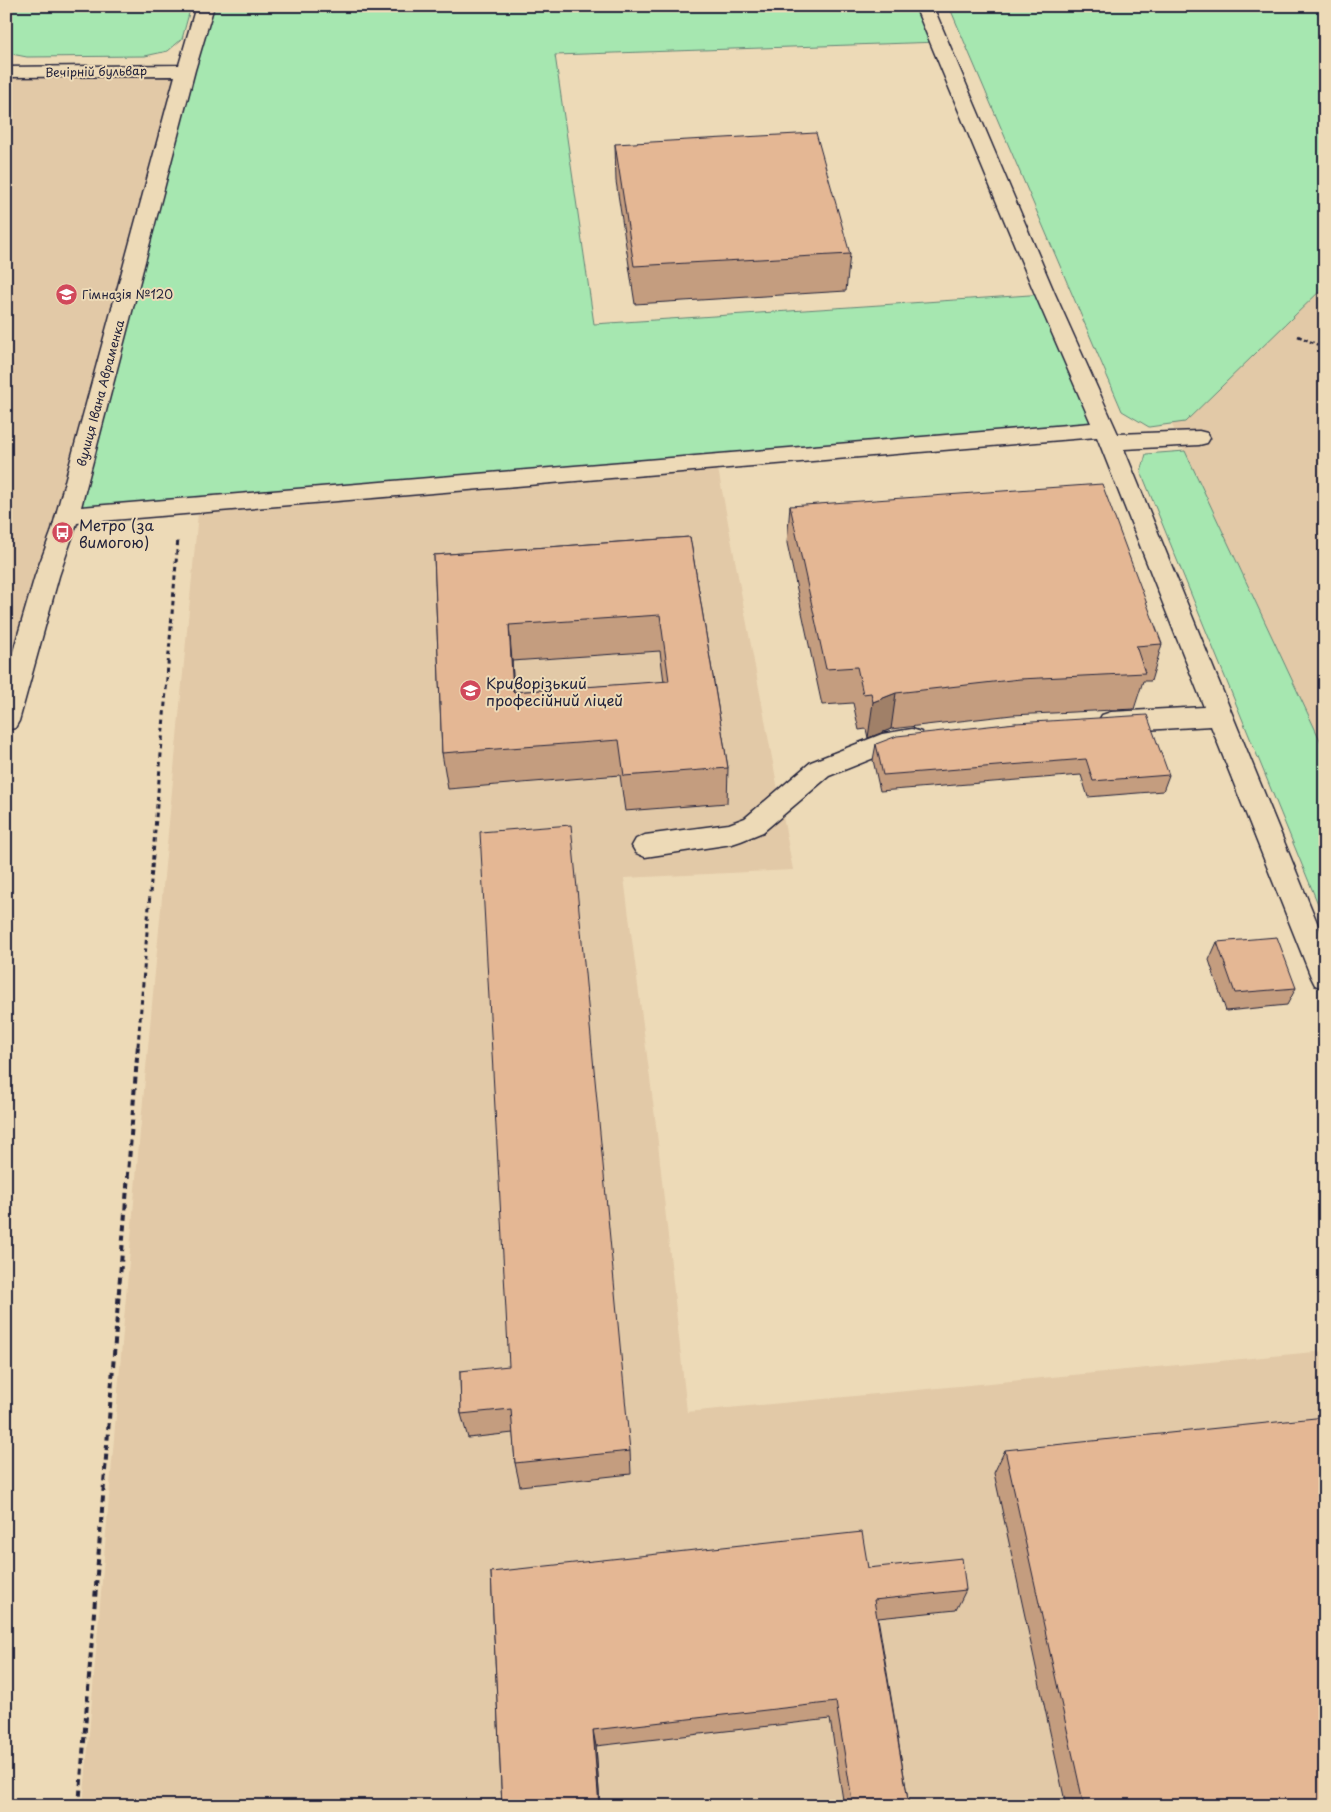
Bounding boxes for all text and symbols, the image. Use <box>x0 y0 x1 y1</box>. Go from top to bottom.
street label: Вечірній бульвар <box>45 61 147 81</box>
school or university icon: Гімназія №120 <box>54 282 78 306</box>
place label: Гімназія №120 <box>82 285 173 303</box>
street label: вулиця Івана Авраменка <box>72 317 128 468</box>
place label: Метро (за вимогою) <box>79 513 154 553</box>
bus stop icon: Метро (за вимогою) <box>51 521 75 545</box>
place label: Криворізький професійний ліцей <box>486 671 623 711</box>
school or university icon: Криворізький професійний ліцей <box>458 679 482 703</box>

